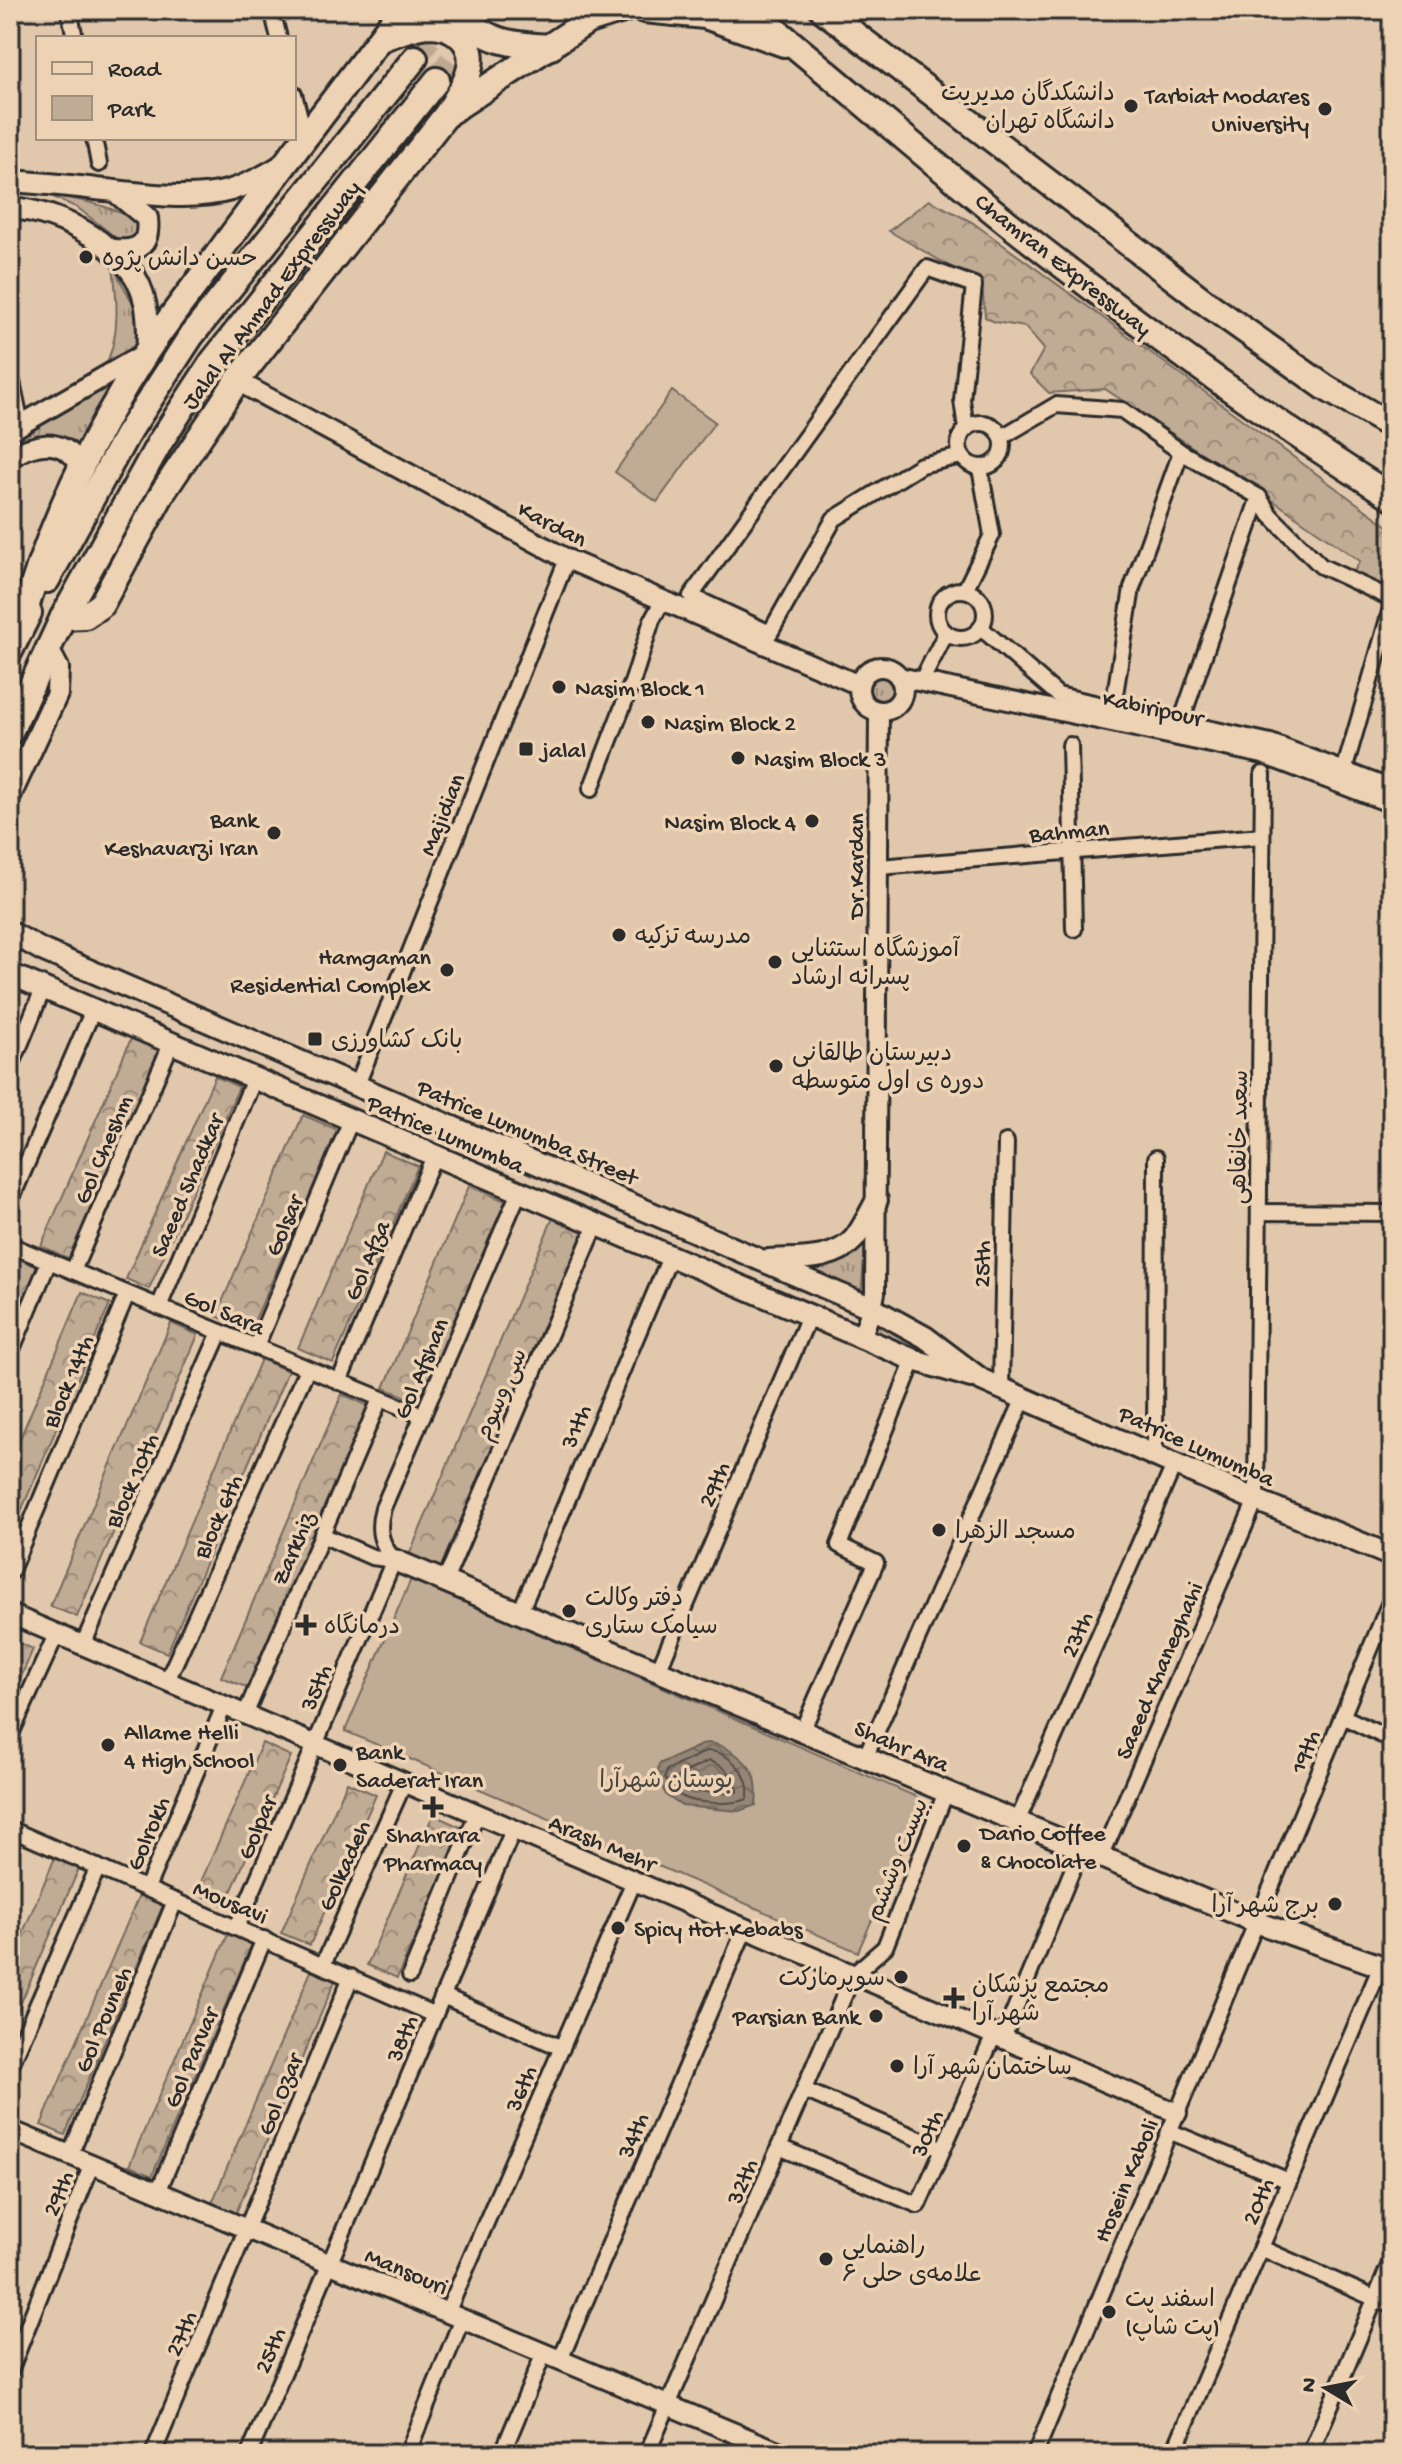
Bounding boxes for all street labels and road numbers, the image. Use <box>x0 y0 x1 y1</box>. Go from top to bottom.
street label: Jalal Al Ahmad Expressway <box>177 176 369 416</box>
street label: Chamran Expressway <box>967 189 1156 345</box>
street label: Kardan <box>512 496 591 556</box>
street label: Kabiripour <box>1099 686 1208 736</box>
street label: Majidian <box>415 769 474 861</box>
street label: Dr.Kardan <box>844 813 873 921</box>
street label: Bahman <box>1027 815 1111 852</box>
street label: سعید خانقاهی <box>1226 1070 1257 1205</box>
street label: Patrice Lumumba Street <box>413 1071 643 1191</box>
street label: Patrice Lumumba <box>363 1087 529 1179</box>
street label: Gol Cheshm <box>69 1091 141 1209</box>
street label: Saeed Shadkar <box>146 1108 233 1262</box>
street label: Golsar <box>260 1189 313 1261</box>
street label: Gol Afza <box>339 1216 399 1306</box>
street label: 25th <box>970 1240 999 1288</box>
street label: Gol Sara <box>179 1284 269 1344</box>
street label: Gol Afshan <box>389 1314 458 1424</box>
street label: Block 14th <box>37 1331 103 1434</box>
street label: سی وسوم <box>471 1345 536 1446</box>
street label: Patrice Lumumba <box>1112 1400 1279 1496</box>
street label: 31th <box>556 1401 600 1455</box>
street label: Block 10th <box>100 1429 168 1534</box>
street label: 29th <box>694 1458 739 1512</box>
street label: Block 6th <box>188 1471 252 1565</box>
street label: Zarkhiz <box>267 1507 324 1590</box>
street label: Saeed Khaneghahi <box>1111 1578 1212 1765</box>
street label: 23th <box>1056 1608 1102 1663</box>
street label: 35th <box>295 1661 341 1717</box>
street label: Shahr Ara <box>849 1715 953 1781</box>
street label: 19th <box>1285 1726 1329 1779</box>
street label: Golpar <box>233 1790 287 1865</box>
street label: Golrokh <box>122 1793 179 1876</box>
street label: بیست وششم <box>861 1795 937 1926</box>
street label: Arash Mehr <box>544 1810 662 1882</box>
street label: Golkadeh <box>313 1816 379 1916</box>
street label: Mousavi <box>188 1876 271 1933</box>
street label: Gol Pouneh <box>70 1963 141 2078</box>
street label: Gol Parvar <box>159 2002 228 2113</box>
street label: 38th <box>381 2011 427 2068</box>
street label: Gol Ozar <box>253 2048 313 2140</box>
street label: 36th <box>500 2062 546 2118</box>
street label: 30th <box>906 2106 952 2164</box>
street label: 34th <box>612 2109 658 2164</box>
street label: Hosein Kaboli <box>1089 2115 1167 2248</box>
street label: 32th <box>721 2155 767 2211</box>
street label: 29th <box>38 2167 82 2221</box>
street label: 20th <box>1237 2174 1283 2230</box>
street label: Mansouri <box>360 2243 452 2304</box>
street label: 27th <box>161 2307 206 2362</box>
street label: 25th <box>250 2324 295 2379</box>

